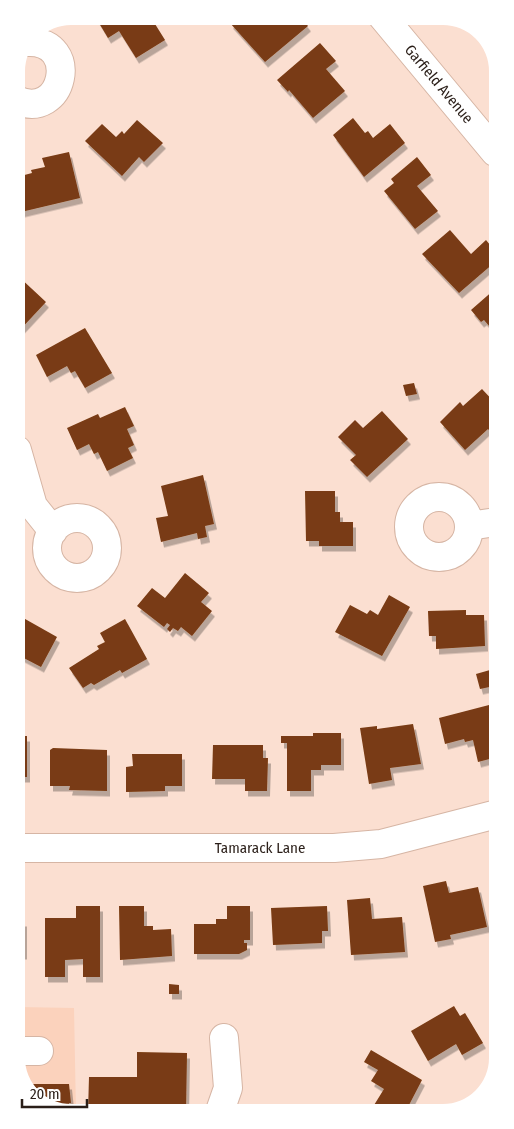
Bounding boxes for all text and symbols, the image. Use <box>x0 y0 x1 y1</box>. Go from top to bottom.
street label: Garfield Avenue <box>401 41 477 127</box>
street label: Tamarack Lane <box>215 839 305 857</box>
scale bar <box>22 1076 88 1108</box>
text: 20 m <box>30 1085 60 1103</box>

